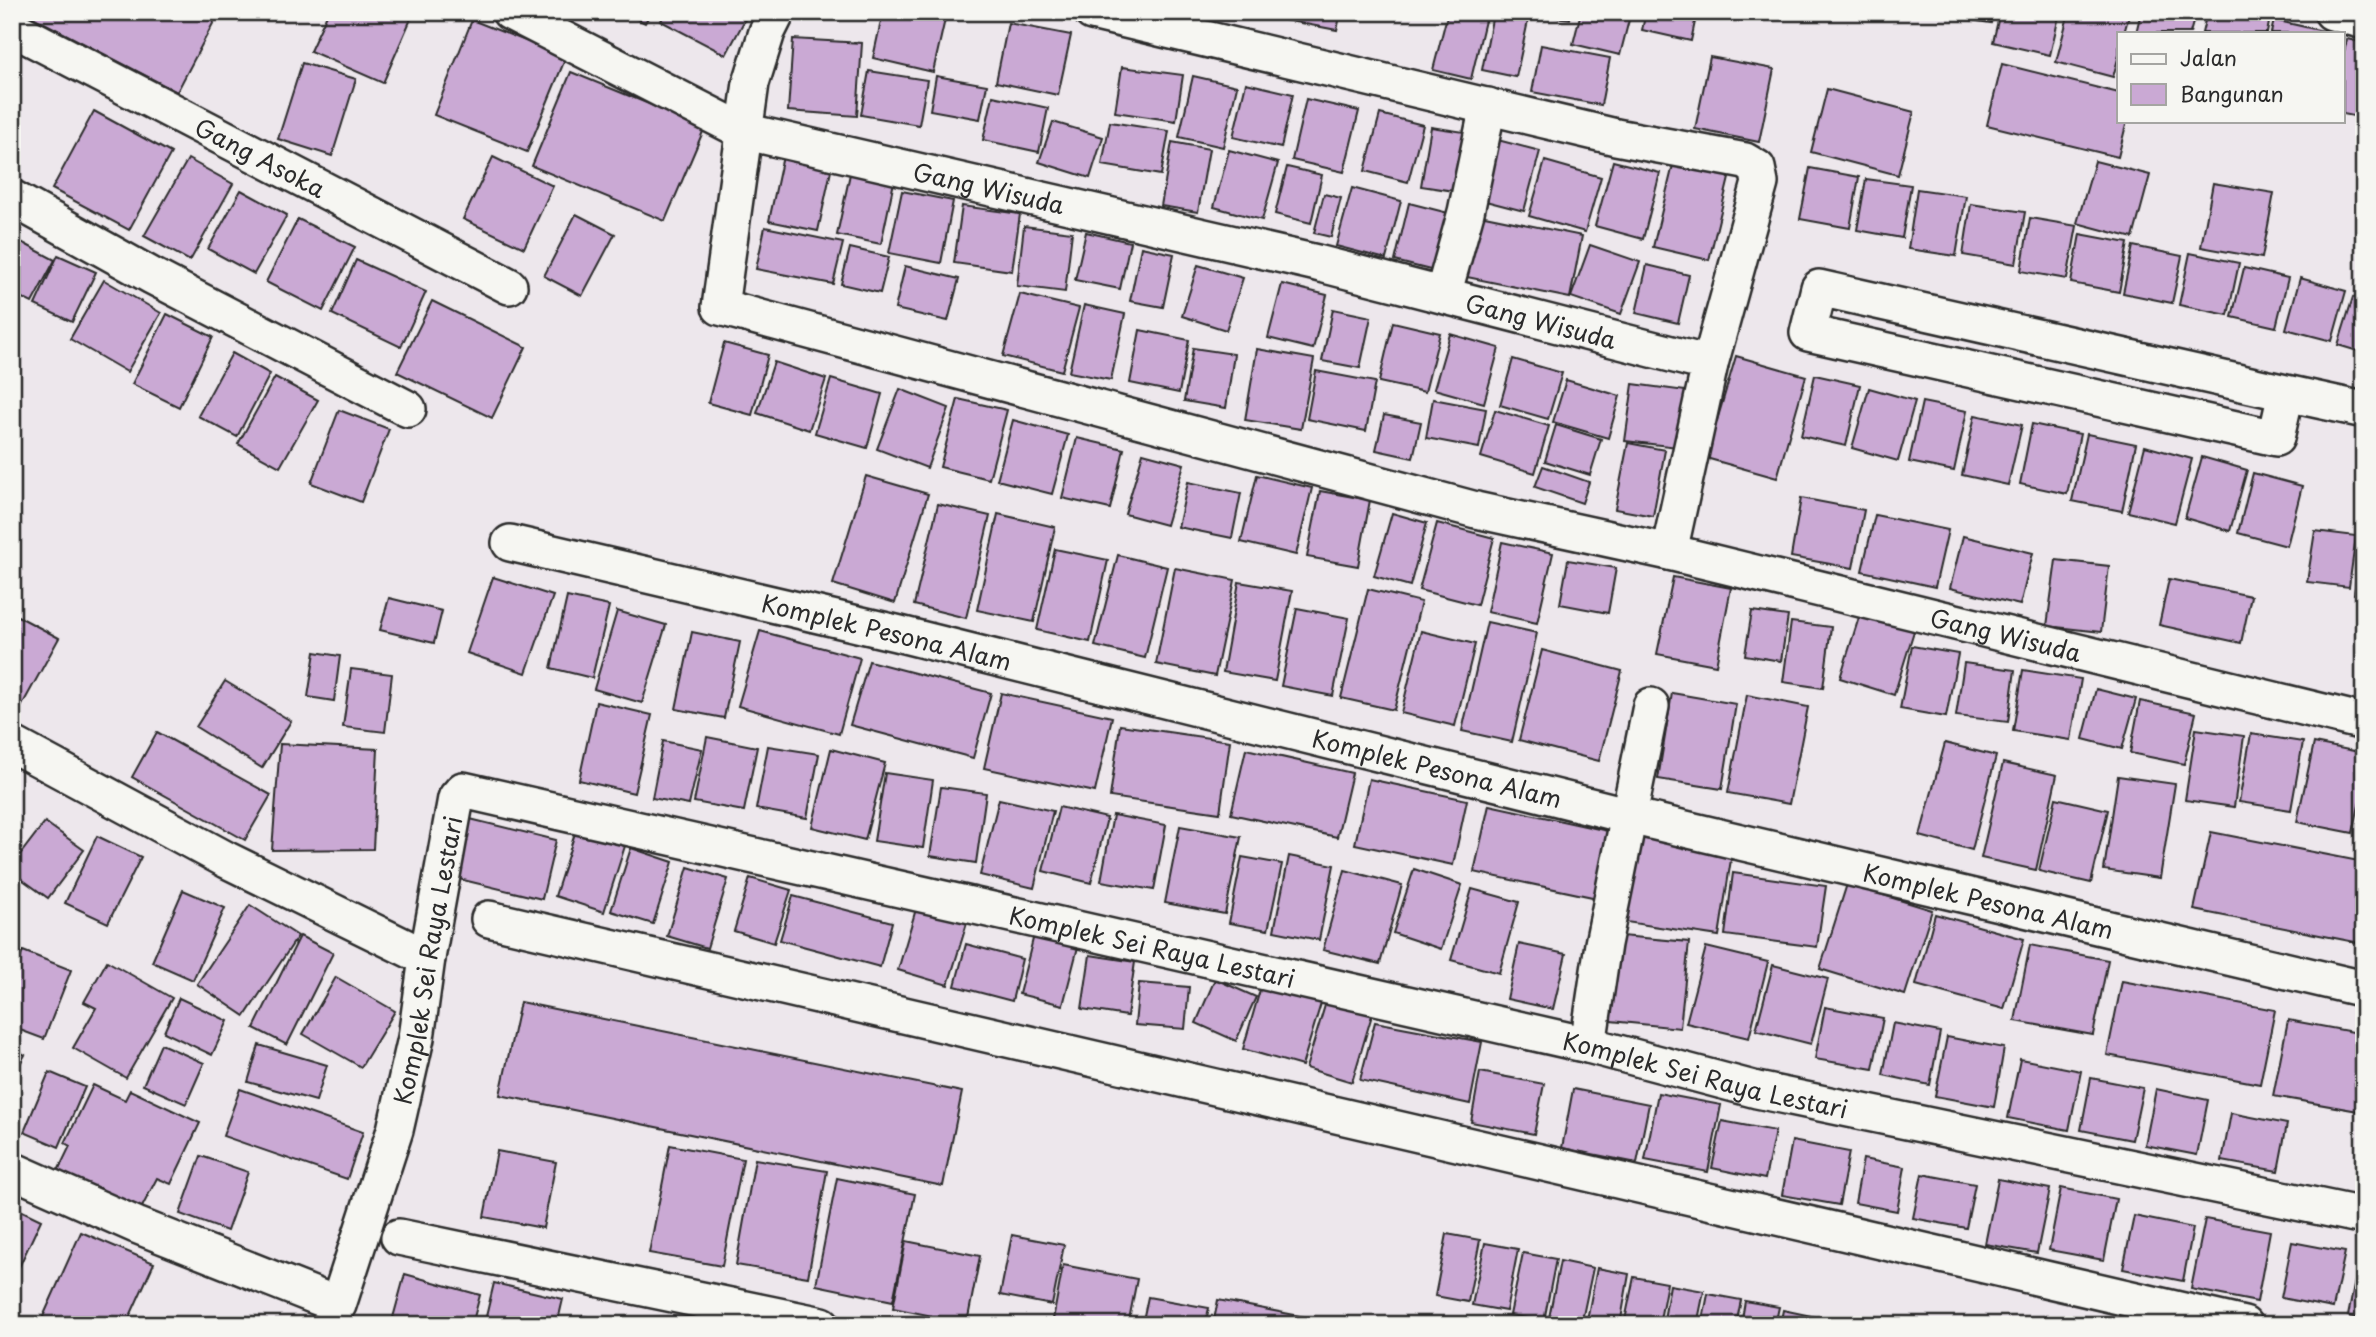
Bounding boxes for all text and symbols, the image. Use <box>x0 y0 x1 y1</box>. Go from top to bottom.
legend <box>2117 32 2344 122</box>
text: Jalan <box>2180 41 2237 73</box>
text: Bangunan <box>2180 77 2284 109</box>
street label: Gang Asoka <box>189 108 332 206</box>
street label: Gang Wisuda <box>910 153 1068 222</box>
street label: Gang Wisuda <box>1462 284 1621 357</box>
street label: Komplek Pesona Alam <box>758 584 1016 679</box>
street label: Gang Wisuda <box>1927 599 2085 670</box>
street label: Komplek Pesona Alam <box>1308 719 1566 816</box>
street label: Komplek Sei Raya Lestari <box>383 813 470 1108</box>
street label: Komplek Pesona Alam <box>1860 854 2117 947</box>
street label: Komplek Sei Raya Lestari <box>1006 896 1299 996</box>
street label: Komplek Sei Raya Lestari <box>1560 1022 1851 1126</box>

